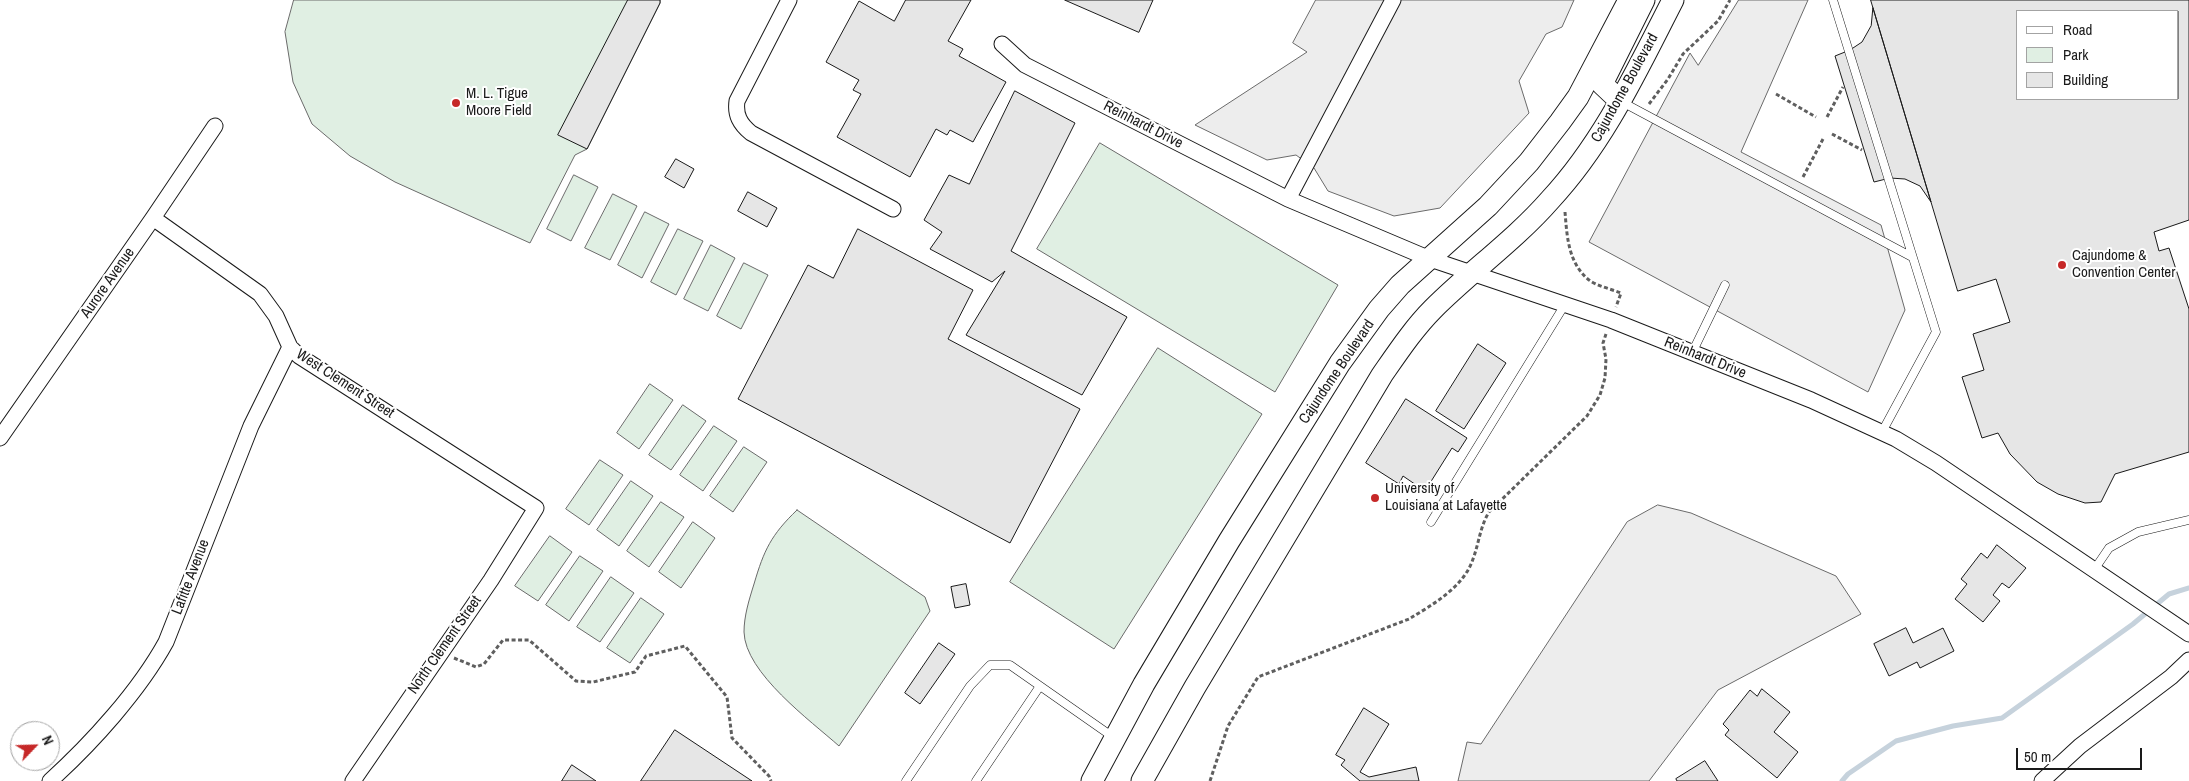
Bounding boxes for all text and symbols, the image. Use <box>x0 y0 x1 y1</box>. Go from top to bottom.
legend <box>2016 10 2179 100</box>
text: Road <box>2063 19 2092 40</box>
street label: Cajundome Boulevard <box>1588 30 1662 146</box>
text: Park <box>2063 44 2088 65</box>
text: Building <box>2063 69 2108 90</box>
place label: M. L. Tigue Moore Field <box>466 85 532 120</box>
marker: M. L. Tigue Moore Field <box>450 97 462 109</box>
street label: Reinhardt Drive <box>1100 97 1186 153</box>
street label: Aurore Avenue <box>77 244 139 322</box>
place label: Cajundome & Convention Center <box>2072 247 2175 282</box>
marker: Cajundome & Convention Center <box>2056 259 2068 271</box>
street label: Cajundome Boulevard <box>1296 317 1378 427</box>
street label: Reinhardt Drive <box>1661 333 1749 383</box>
street label: West Clement Street <box>293 346 397 422</box>
place label: University of Louisiana at Lafayette <box>1385 480 1507 515</box>
marker: University of Louisiana at Lafayette <box>1369 492 1381 504</box>
street label: Lafitte Avenue <box>168 537 214 617</box>
street label: North Clement Street <box>404 593 486 697</box>
north arrow <box>10 721 60 771</box>
text: N <box>38 733 58 748</box>
scale bar <box>2019 738 2145 770</box>
text: 50 m <box>2024 746 2051 767</box>

